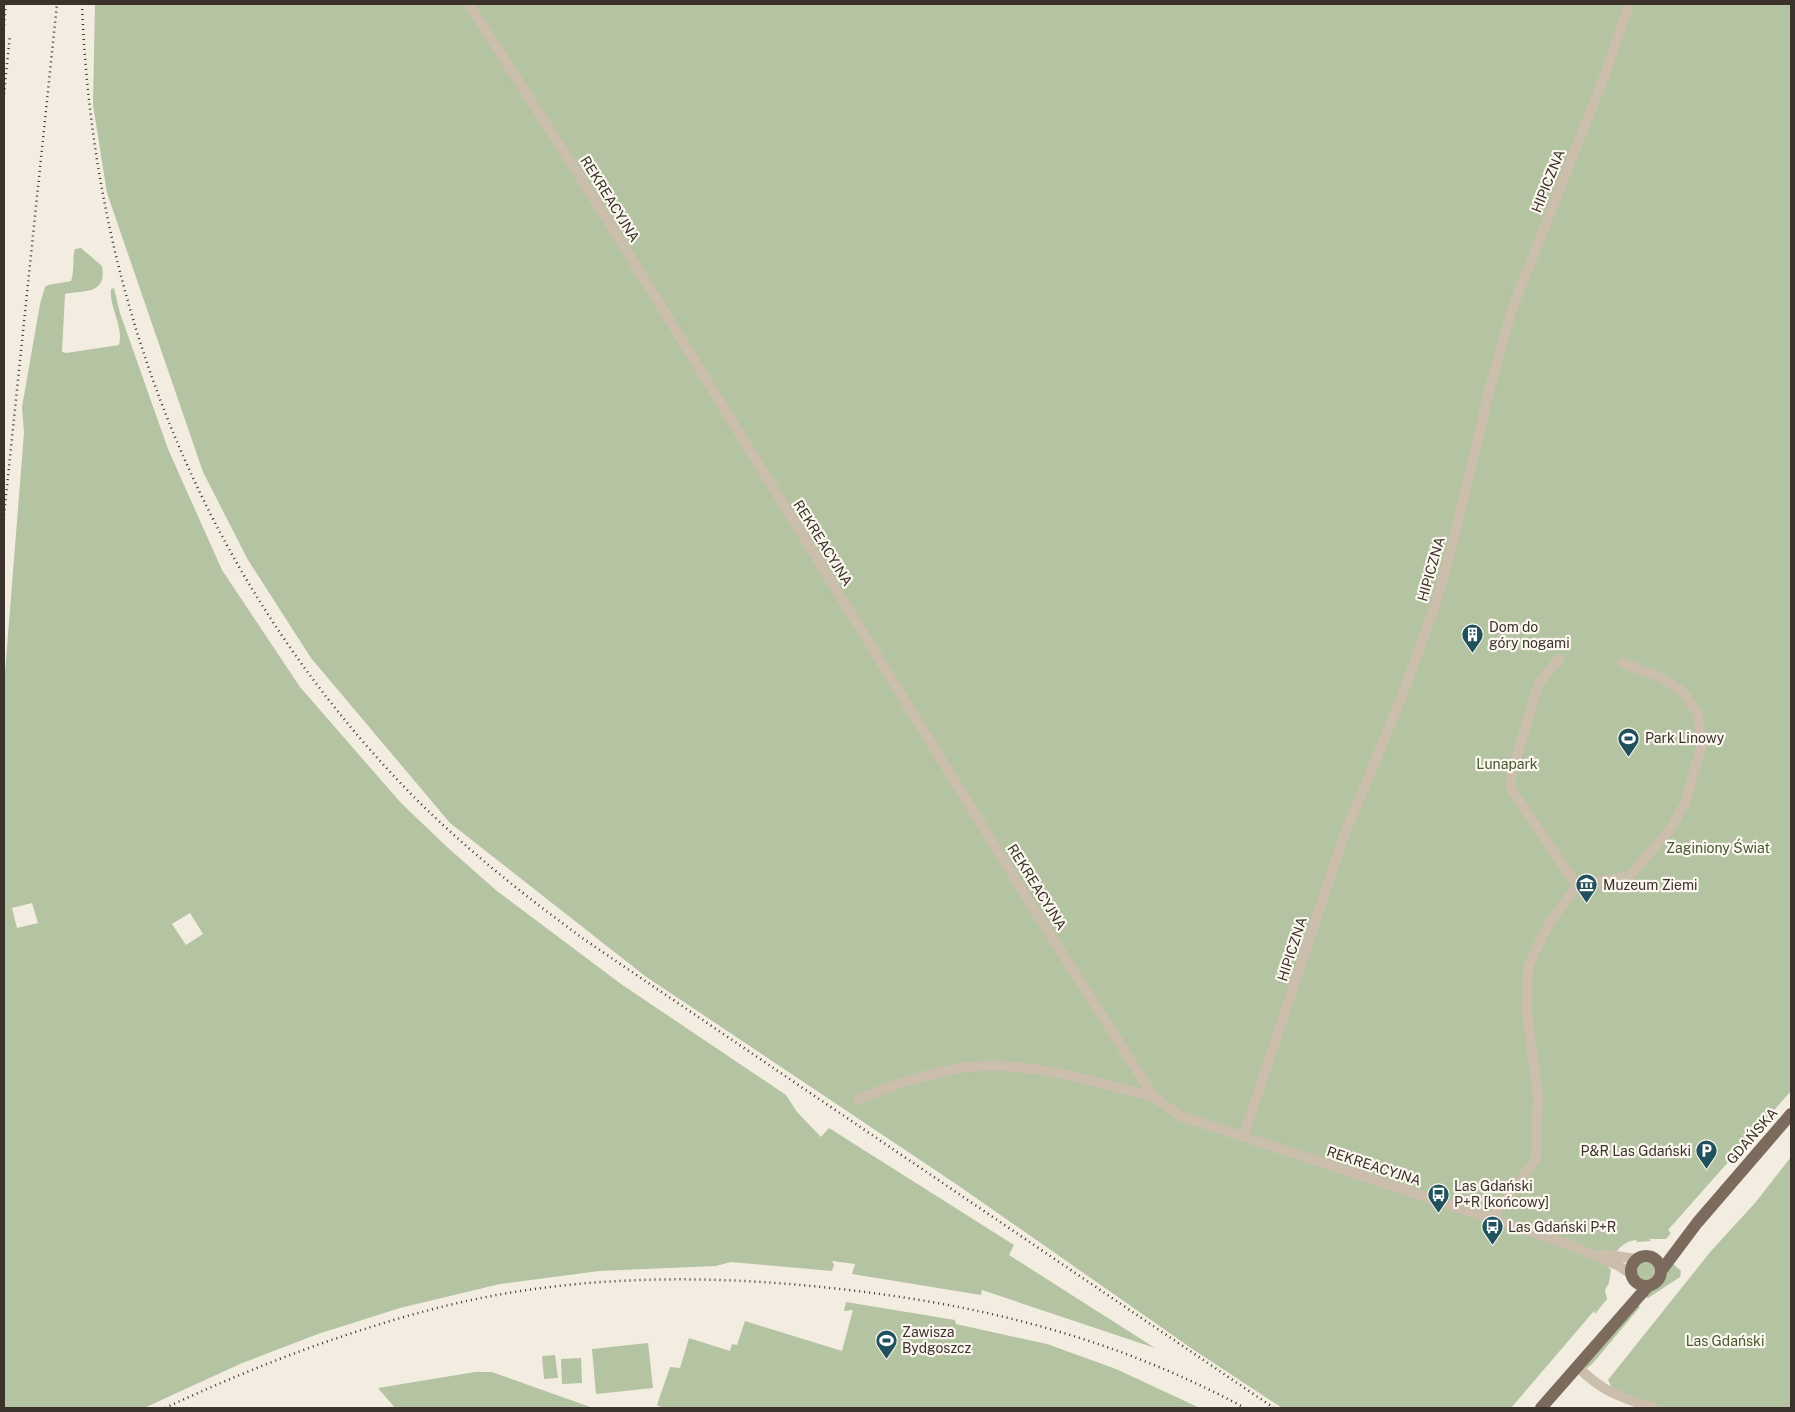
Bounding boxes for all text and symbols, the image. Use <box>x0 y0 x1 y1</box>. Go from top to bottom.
street label: HIPICZNA <box>1528 147 1568 215</box>
street label: REKREACYJNA <box>577 153 643 245</box>
street label: REKREACYJNA <box>790 497 856 589</box>
street label: HIPICZNA <box>1414 535 1448 603</box>
place label: Dom do góry nogami <box>1489 619 1570 651</box>
building icon: Dom do góry nogami <box>1461 623 1485 654</box>
sports icon: Park Linowy <box>1617 726 1641 757</box>
place label: Park Linowy <box>1645 730 1725 746</box>
park label: Lunapark <box>1476 756 1538 772</box>
park label: Zaginiony Świat <box>1666 838 1770 856</box>
street label: REKREACYJNA <box>1004 841 1070 933</box>
museum icon: Muzeum Ziemi <box>1575 873 1599 904</box>
place label: Muzeum Ziemi <box>1603 877 1698 893</box>
street label: HIPICZNA <box>1274 915 1310 983</box>
street label: GDAŃSKA <box>1723 1104 1781 1167</box>
parking icon: P&R Las Gdański <box>1695 1139 1719 1170</box>
street label: REKREACYJNA <box>1325 1143 1423 1189</box>
place label: P&R Las Gdański <box>1581 1143 1691 1159</box>
place label: Las Gdański P+R [końcowy] <box>1454 1178 1549 1210</box>
bus stop icon: Las Gdański P+R [końcowy] <box>1426 1182 1450 1213</box>
bus stop icon: Las Gdański P+R <box>1480 1215 1504 1246</box>
place label: Las Gdański P+R <box>1508 1219 1616 1235</box>
place label: Zawisza Bydgoszcz <box>902 1324 972 1356</box>
sports icon: Zawisza Bydgoszcz <box>874 1328 898 1359</box>
park label: Las Gdański <box>1686 1333 1764 1349</box>

